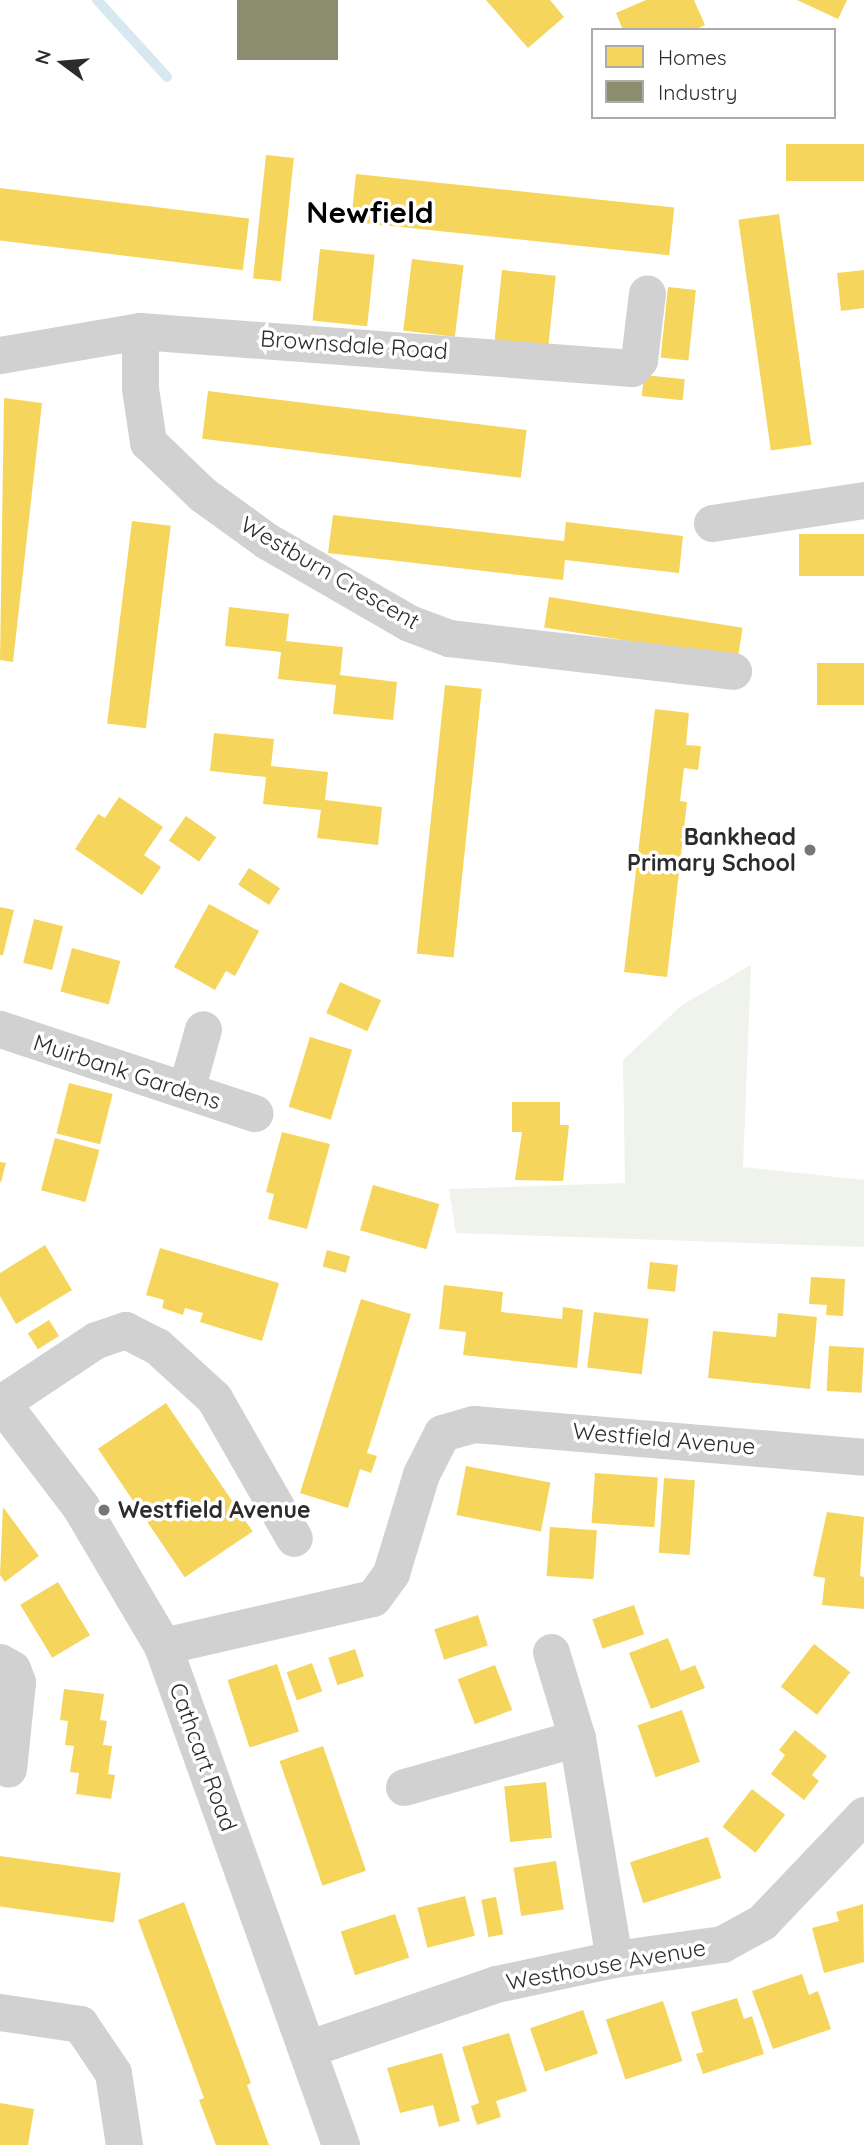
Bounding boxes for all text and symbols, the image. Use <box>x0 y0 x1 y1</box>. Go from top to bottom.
north arrow <box>28 28 98 98</box>
legend <box>591 28 836 119</box>
text: Homes <box>658 44 727 70</box>
text: N <box>29 47 56 67</box>
text: Industry <box>658 79 737 105</box>
district label: Newfield <box>306 194 434 230</box>
street label: Brownsdale Road <box>259 325 449 365</box>
street label: Westburn Crescent <box>236 511 424 635</box>
place label: Bankhead Primary School <box>627 823 796 877</box>
marker: Bankhead Primary School <box>802 842 818 858</box>
street label: Muirbank Gardens <box>30 1029 224 1115</box>
street label: Westfield Avenue <box>571 1417 757 1461</box>
place label: Westfield Avenue <box>118 1496 311 1524</box>
marker: Westfield Avenue <box>96 1502 112 1518</box>
street label: Cathcart Road <box>163 1679 243 1835</box>
street label: Westhouse Avenue <box>504 1934 708 1996</box>

